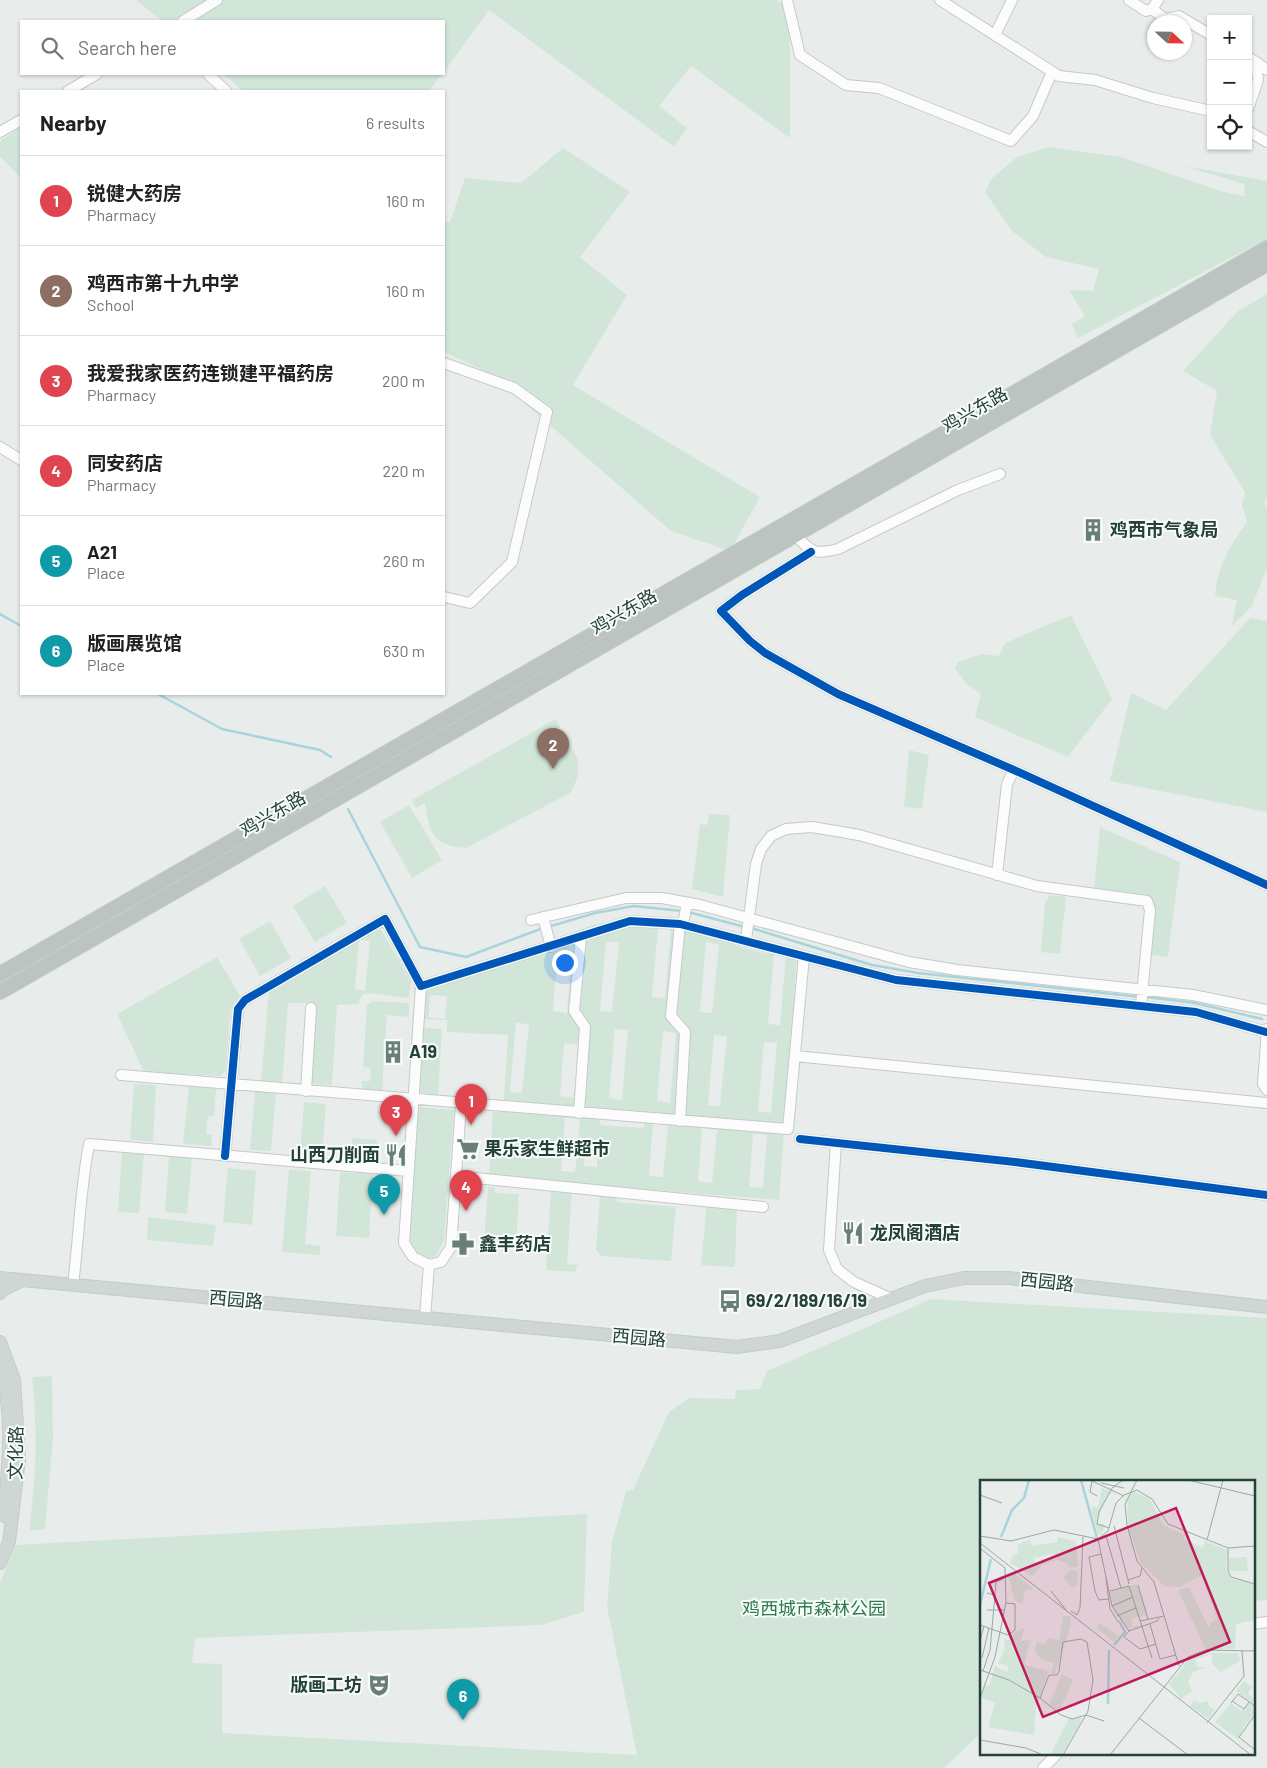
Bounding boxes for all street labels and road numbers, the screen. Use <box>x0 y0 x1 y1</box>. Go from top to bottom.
street label: 鸡兴东路 <box>938 382 1011 437</box>
street label: 鸡兴东路 <box>587 584 660 639</box>
street label: 鸡兴东路 <box>236 786 309 841</box>
street label: 西园路 <box>1019 1267 1075 1295</box>
street label: 西园路 <box>208 1286 264 1312</box>
street label: 西园路 <box>611 1324 667 1350</box>
street label: 文化路 <box>4 1426 26 1480</box>

